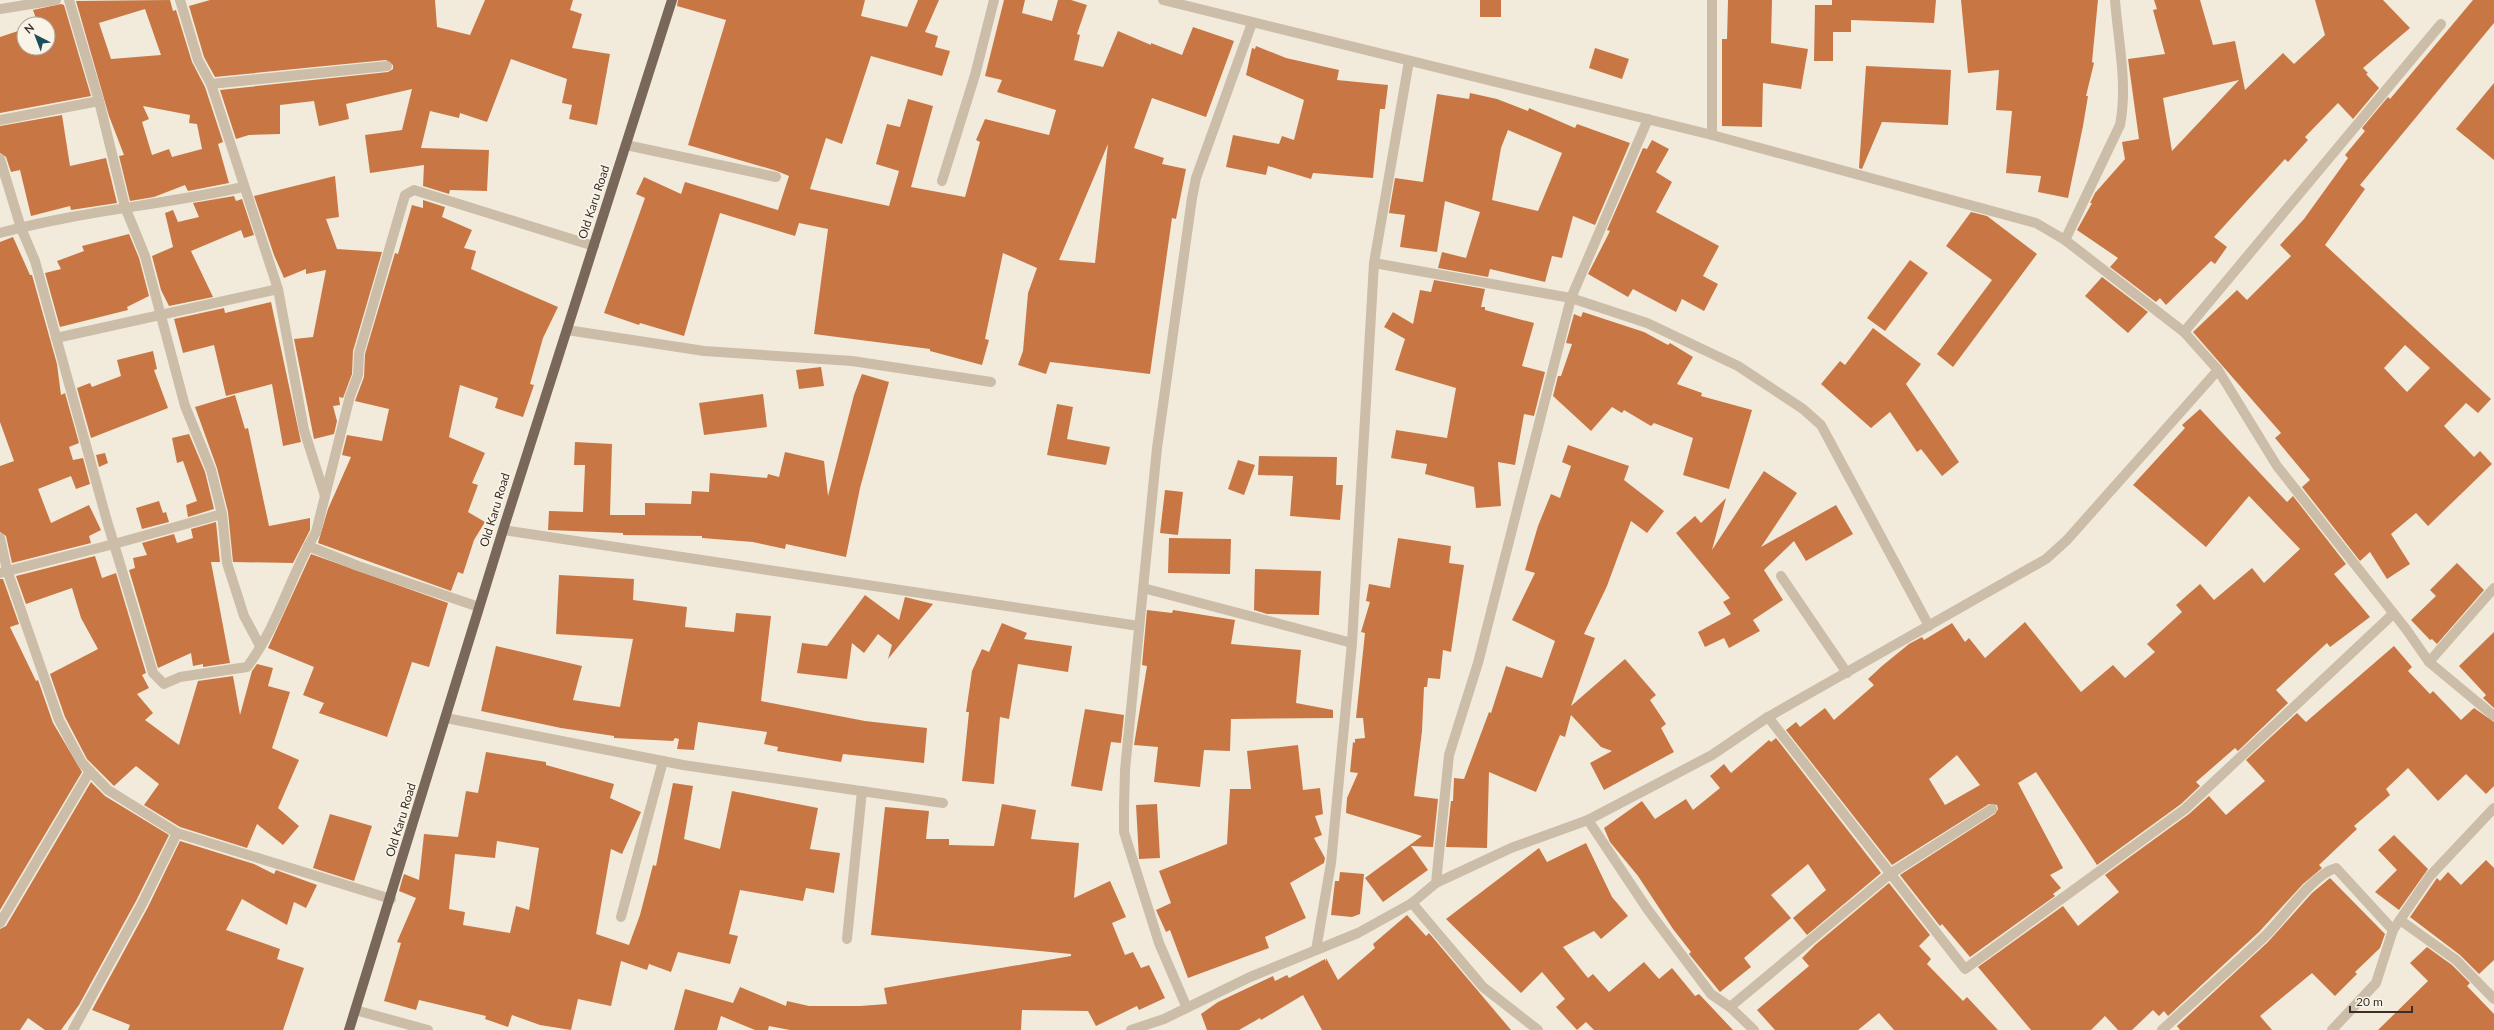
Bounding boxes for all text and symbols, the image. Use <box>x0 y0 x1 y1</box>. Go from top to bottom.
north arrow <box>16 16 56 56</box>
text: N <box>21 21 36 36</box>
street label: Old Karu Road <box>575 163 613 241</box>
street label: Old Karu Road <box>476 471 513 549</box>
street label: Old Karu Road <box>382 781 419 859</box>
scale bar <box>2350 988 2412 1014</box>
text: 20 m <box>2356 994 2383 1009</box>

